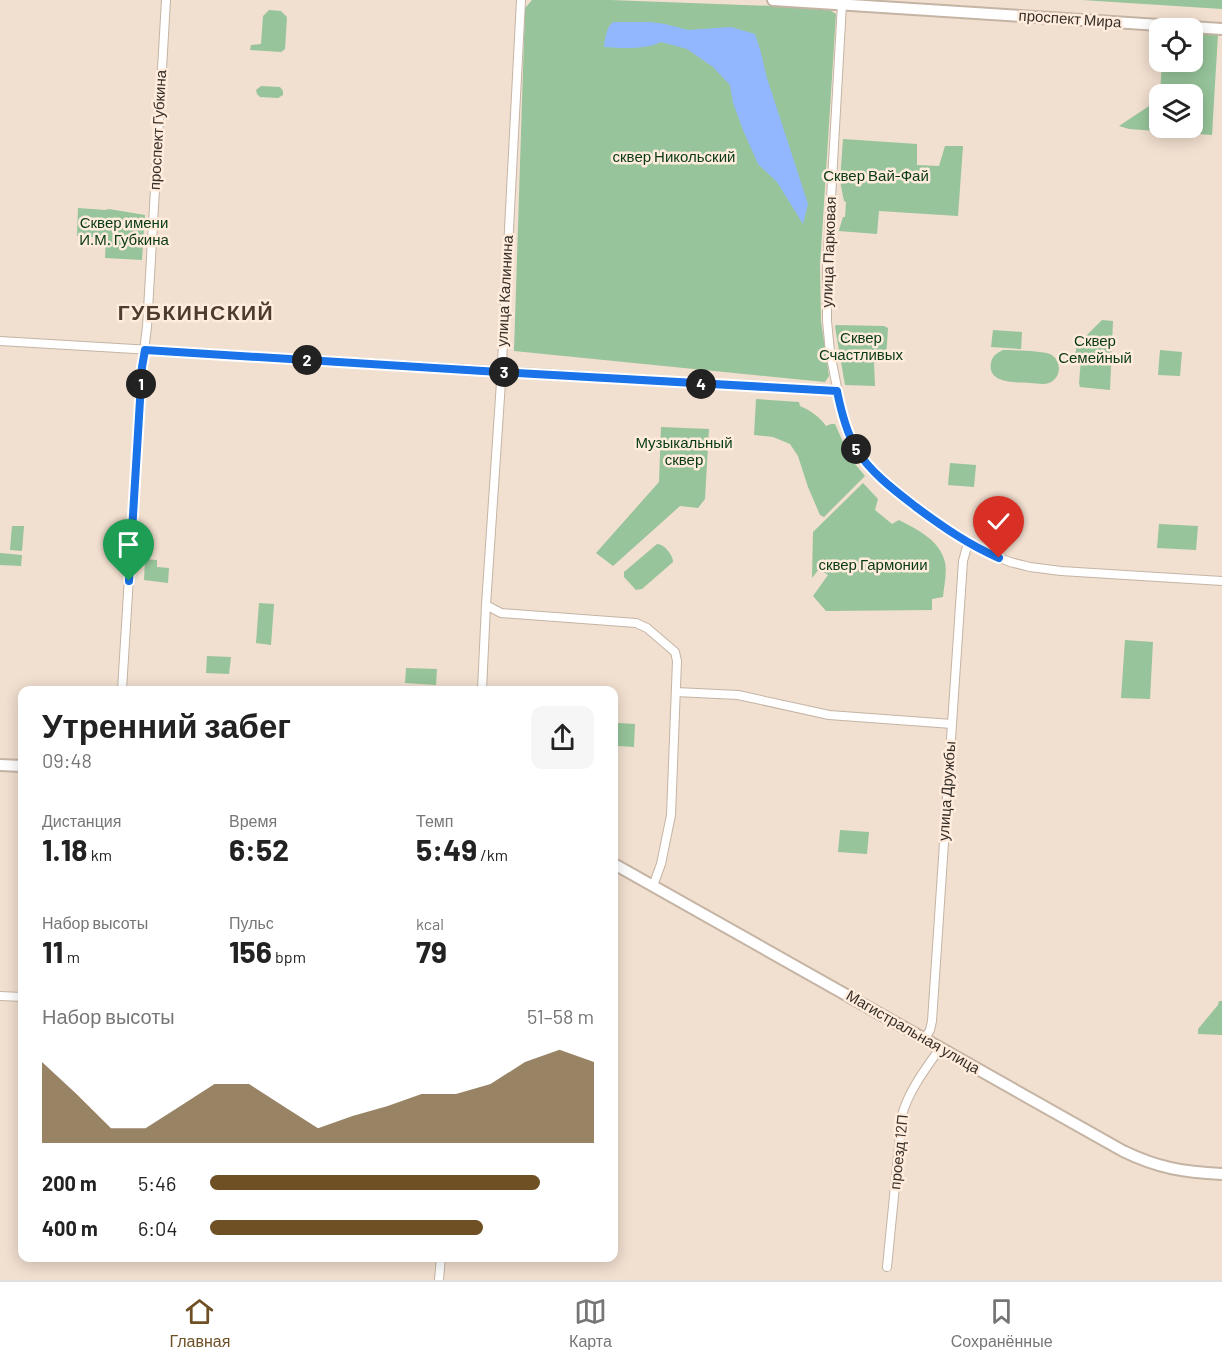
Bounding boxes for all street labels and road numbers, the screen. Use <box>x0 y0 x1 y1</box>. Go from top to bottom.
street label: проспект Мира <box>1018 5 1123 31</box>
street label: проспект Губкина <box>145 69 169 191</box>
street label: улица Парковая <box>817 196 839 308</box>
street label: улица Калинина <box>492 234 516 347</box>
street label: улица Дружбы <box>934 741 958 841</box>
street label: Магистральная улица <box>843 985 984 1077</box>
street label: проезд 12П <box>885 1114 911 1190</box>

